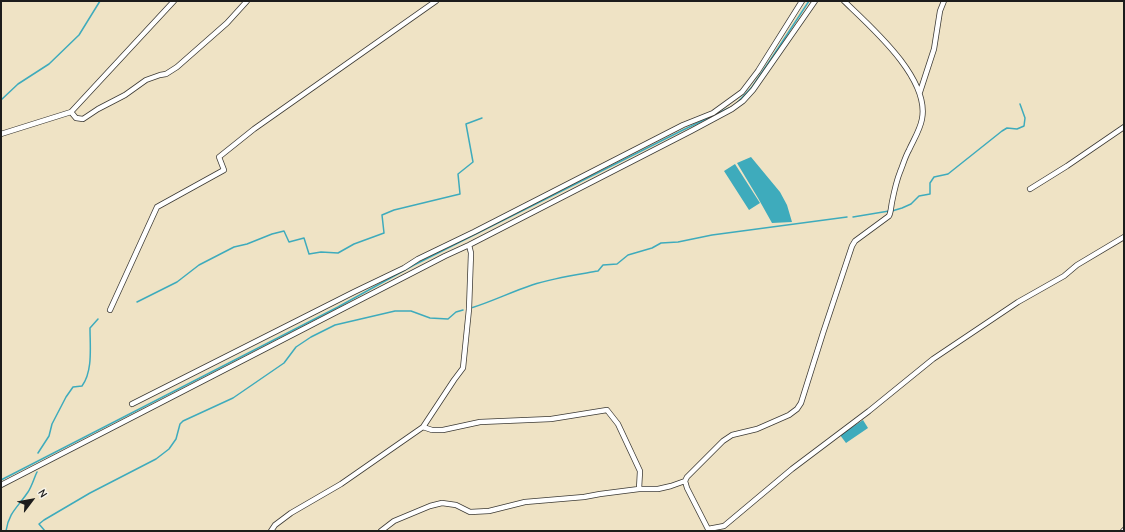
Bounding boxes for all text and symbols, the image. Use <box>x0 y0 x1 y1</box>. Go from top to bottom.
north arrow <box>12 480 52 520</box>
text: N <box>35 487 50 500</box>

